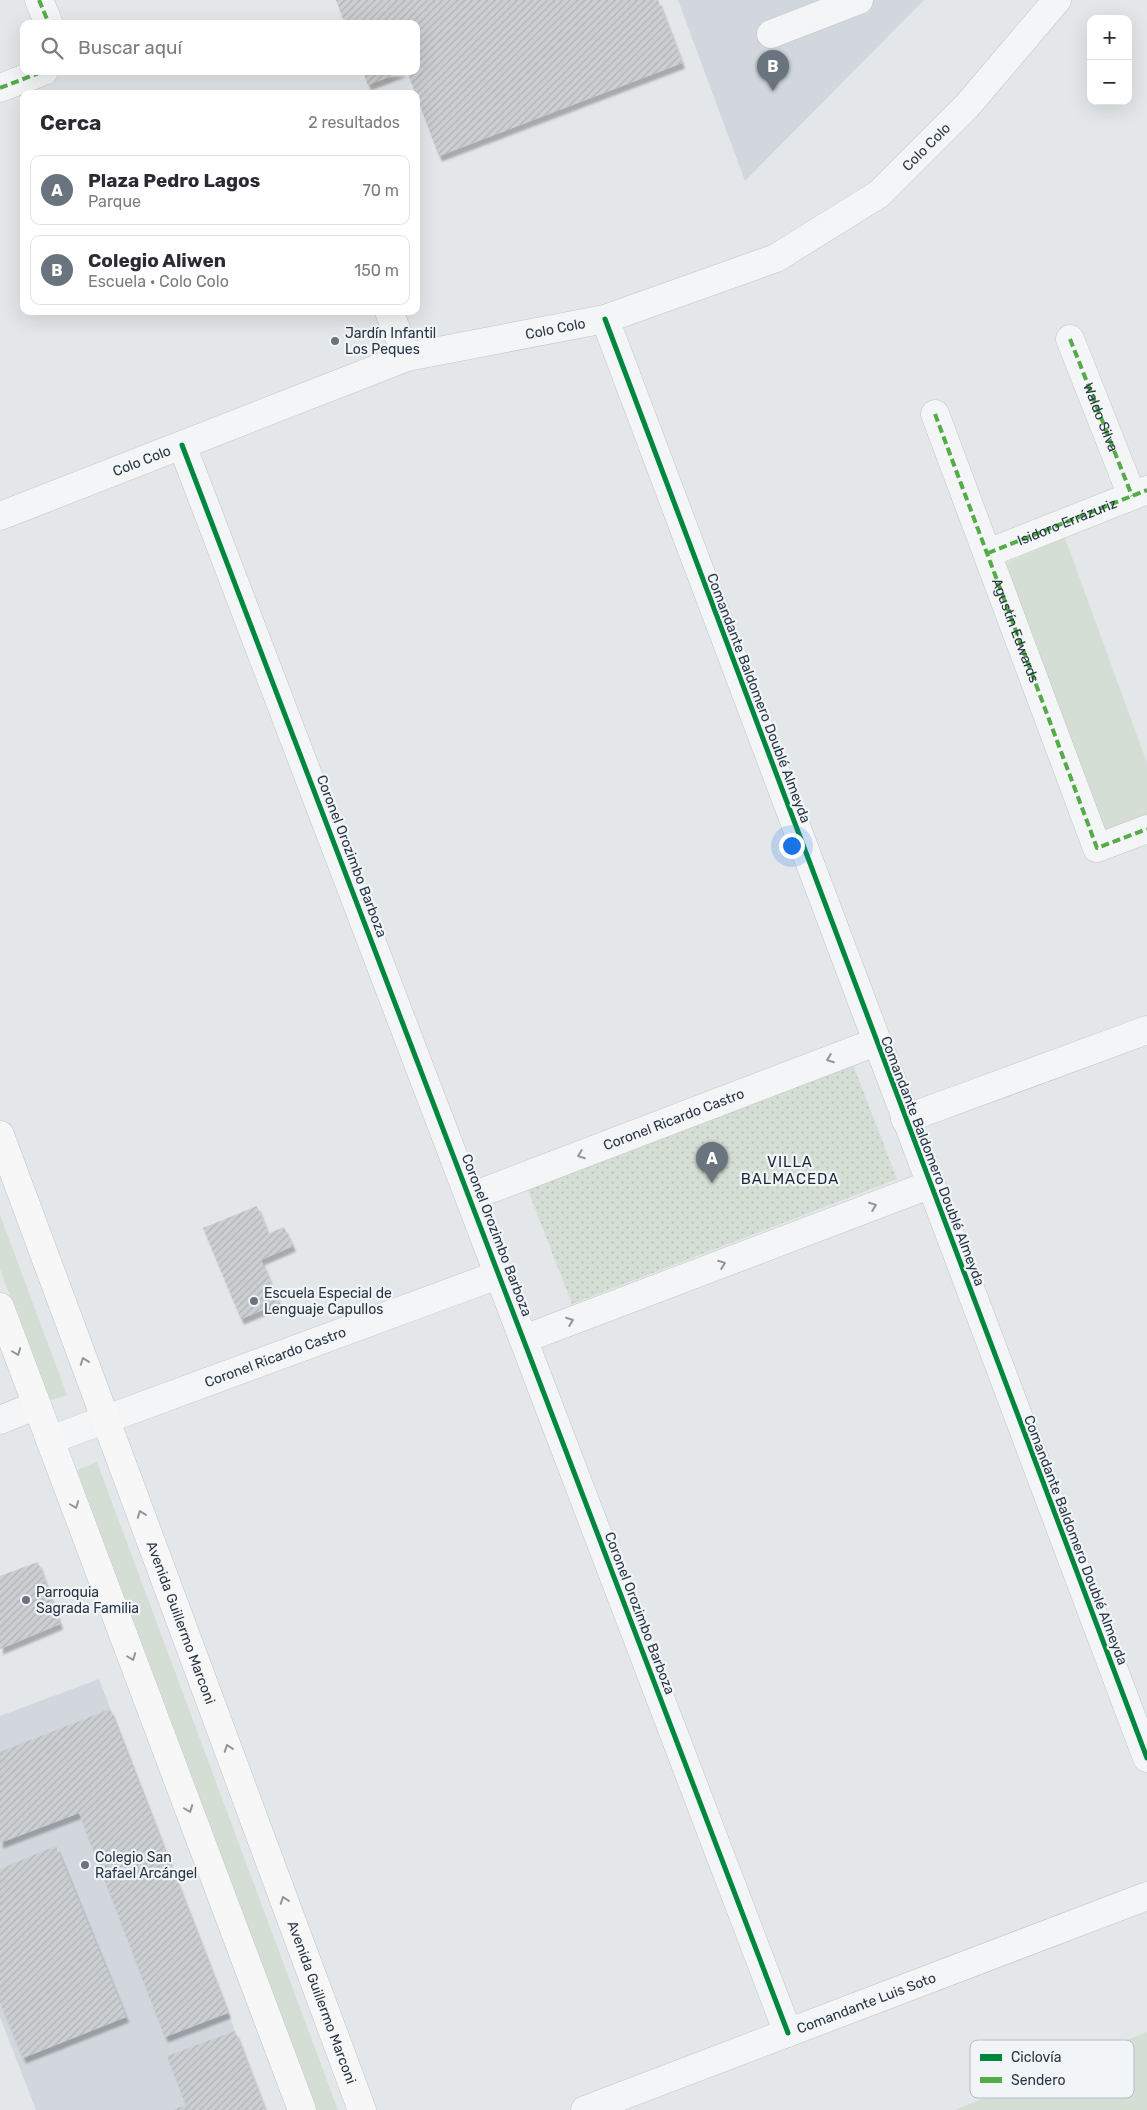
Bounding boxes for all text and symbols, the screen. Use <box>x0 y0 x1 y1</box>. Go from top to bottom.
map controls <box>1087 15 1132 105</box>
button: + <box>1087 15 1132 60</box>
search box <box>20 20 420 75</box>
icon: search <box>38 34 66 62</box>
text: Buscar aquí <box>78 36 182 59</box>
pin: B <box>757 50 789 91</box>
button: − <box>1087 60 1132 105</box>
text: Cerca <box>40 110 101 135</box>
text: 2 resultados <box>308 113 400 132</box>
street label: Colo Colo <box>899 120 954 175</box>
text: Plaza Pedro Lagos <box>88 169 260 192</box>
text: A <box>51 181 63 200</box>
text: 70 m <box>362 181 399 200</box>
text: Parque <box>88 192 141 211</box>
text: Colegio Aliwen <box>88 249 226 272</box>
text: B <box>51 261 63 280</box>
text: 150 m <box>354 261 399 280</box>
text: Escuela · Colo Colo <box>88 272 229 291</box>
street label: Colo Colo <box>524 315 587 343</box>
place label: Jardín Infantil Los Peques <box>345 325 436 358</box>
marker: Jardín Infantil Los Peques <box>329 335 341 347</box>
street label: Waldo Silva <box>1079 380 1122 454</box>
street label: Colo Colo <box>110 442 173 480</box>
street label: Isidoro Errázuriz <box>1015 495 1119 550</box>
street label: Comandante Baldomero Doublé Almeyda <box>703 571 814 825</box>
street label: Agustín Edwards <box>988 576 1043 685</box>
street label: Coronel Orozimbo Barboza <box>313 773 390 940</box>
your location <box>779 833 805 859</box>
street label: Comandante Baldomero Doublé Almeyda <box>877 1034 988 1288</box>
one-way arrow <box>827 1053 835 1063</box>
street label: Coronel Ricardo Castro <box>601 1085 747 1154</box>
pin: A <box>696 1142 728 1183</box>
one-way arrow <box>577 1149 585 1159</box>
street label: Coronel Orozimbo Barboza <box>458 1152 535 1319</box>
district label: VILLA BALMACEDA <box>741 1153 839 1188</box>
one-way arrow <box>869 1202 877 1212</box>
one-way arrow <box>717 1259 725 1269</box>
place label: Escuela Especial de Lenguaje Capullos <box>264 1285 392 1318</box>
marker: Escuela Especial de Lenguaje Capullos <box>248 1295 260 1307</box>
one-way arrow <box>565 1317 573 1327</box>
street label: Coronel Ricardo Castro <box>202 1324 349 1391</box>
one-way arrow <box>11 1348 21 1356</box>
one-way arrow <box>80 1357 90 1366</box>
street label: Comandante Baldomero Doublé Almeyda <box>1020 1413 1131 1667</box>
one-way arrow <box>69 1500 79 1508</box>
one-way arrow <box>137 1510 147 1518</box>
street label: Coronel Orozimbo Barboza <box>601 1530 678 1697</box>
street label: Avenida Guillermo Marconi <box>143 1539 219 1707</box>
place label: Parroquia Sagrada Familia <box>36 1584 139 1617</box>
marker: Parroquia Sagrada Familia <box>20 1594 32 1606</box>
one-way arrow <box>126 1652 136 1660</box>
one-way arrow <box>224 1744 234 1753</box>
one-way arrow <box>183 1804 193 1813</box>
place label: Colegio San Rafael Arcángel <box>95 1849 197 1882</box>
marker: Colegio San Rafael Arcángel <box>79 1859 91 1871</box>
one-way arrow <box>280 1896 290 1905</box>
street label: Avenida Guillermo Marconi <box>283 1918 360 2086</box>
street label: Comandante Luis Soto <box>794 1969 938 2038</box>
legend <box>970 2040 1134 2098</box>
text: Ciclovía <box>1011 2049 1062 2066</box>
text: Sendero <box>1011 2072 1065 2089</box>

